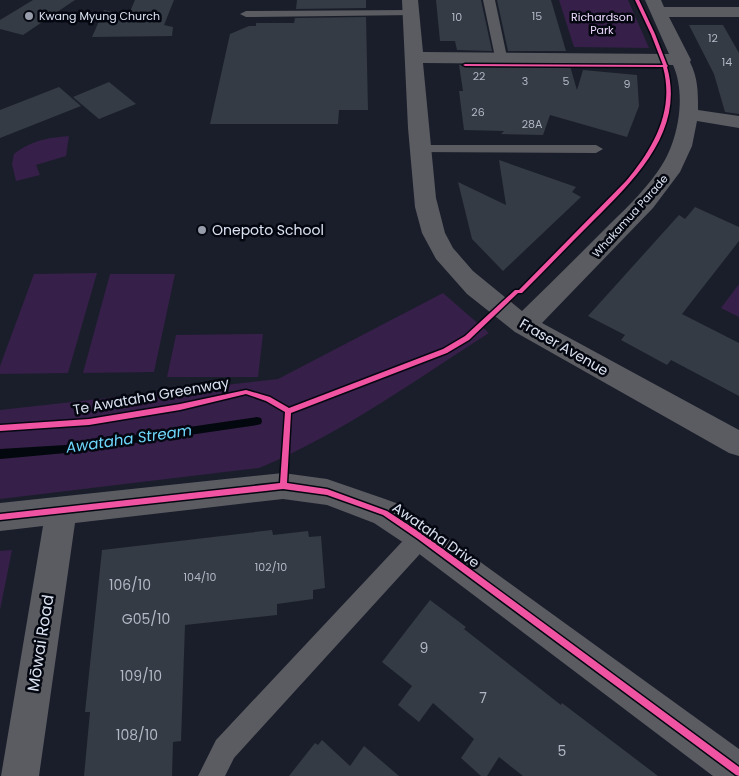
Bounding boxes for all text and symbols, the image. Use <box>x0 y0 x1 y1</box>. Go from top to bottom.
place label: Kwang Myung Church <box>39 8 160 24</box>
house number: 15 <box>532 8 542 24</box>
house number: 10 <box>452 9 462 25</box>
park label: Richardson Park <box>571 9 633 38</box>
marker: Kwang Myung Church <box>23 10 35 22</box>
house number: 12 <box>708 30 718 46</box>
house number: 14 <box>722 54 732 70</box>
house number: 22 <box>473 68 485 84</box>
house number: 3 <box>522 73 528 89</box>
house number: 5 <box>563 73 570 89</box>
house number: 9 <box>624 76 631 92</box>
house number: 26 <box>471 104 485 120</box>
house number: 28A <box>522 116 543 132</box>
street label: Whakamua Parade <box>588 171 672 261</box>
place label: Onepoto School <box>212 220 324 240</box>
marker: Onepoto School <box>196 224 208 236</box>
street label: Fraser Avenue <box>516 314 612 381</box>
street label: Te Awataha Greenway <box>71 372 231 420</box>
water label: Awataha Stream <box>64 419 193 458</box>
street label: Awataha Drive <box>388 497 484 573</box>
house number: 102/10 <box>255 559 287 575</box>
house number: 104/10 <box>183 569 217 585</box>
house number: 106/10 <box>109 575 151 595</box>
street label: Mōwai Road <box>21 593 59 693</box>
house number: G05/10 <box>122 609 170 629</box>
house number: 9 <box>420 638 428 658</box>
house number: 109/10 <box>120 666 162 686</box>
house number: 7 <box>479 688 487 708</box>
house number: 108/10 <box>116 725 158 745</box>
house number: 5 <box>558 741 566 761</box>

